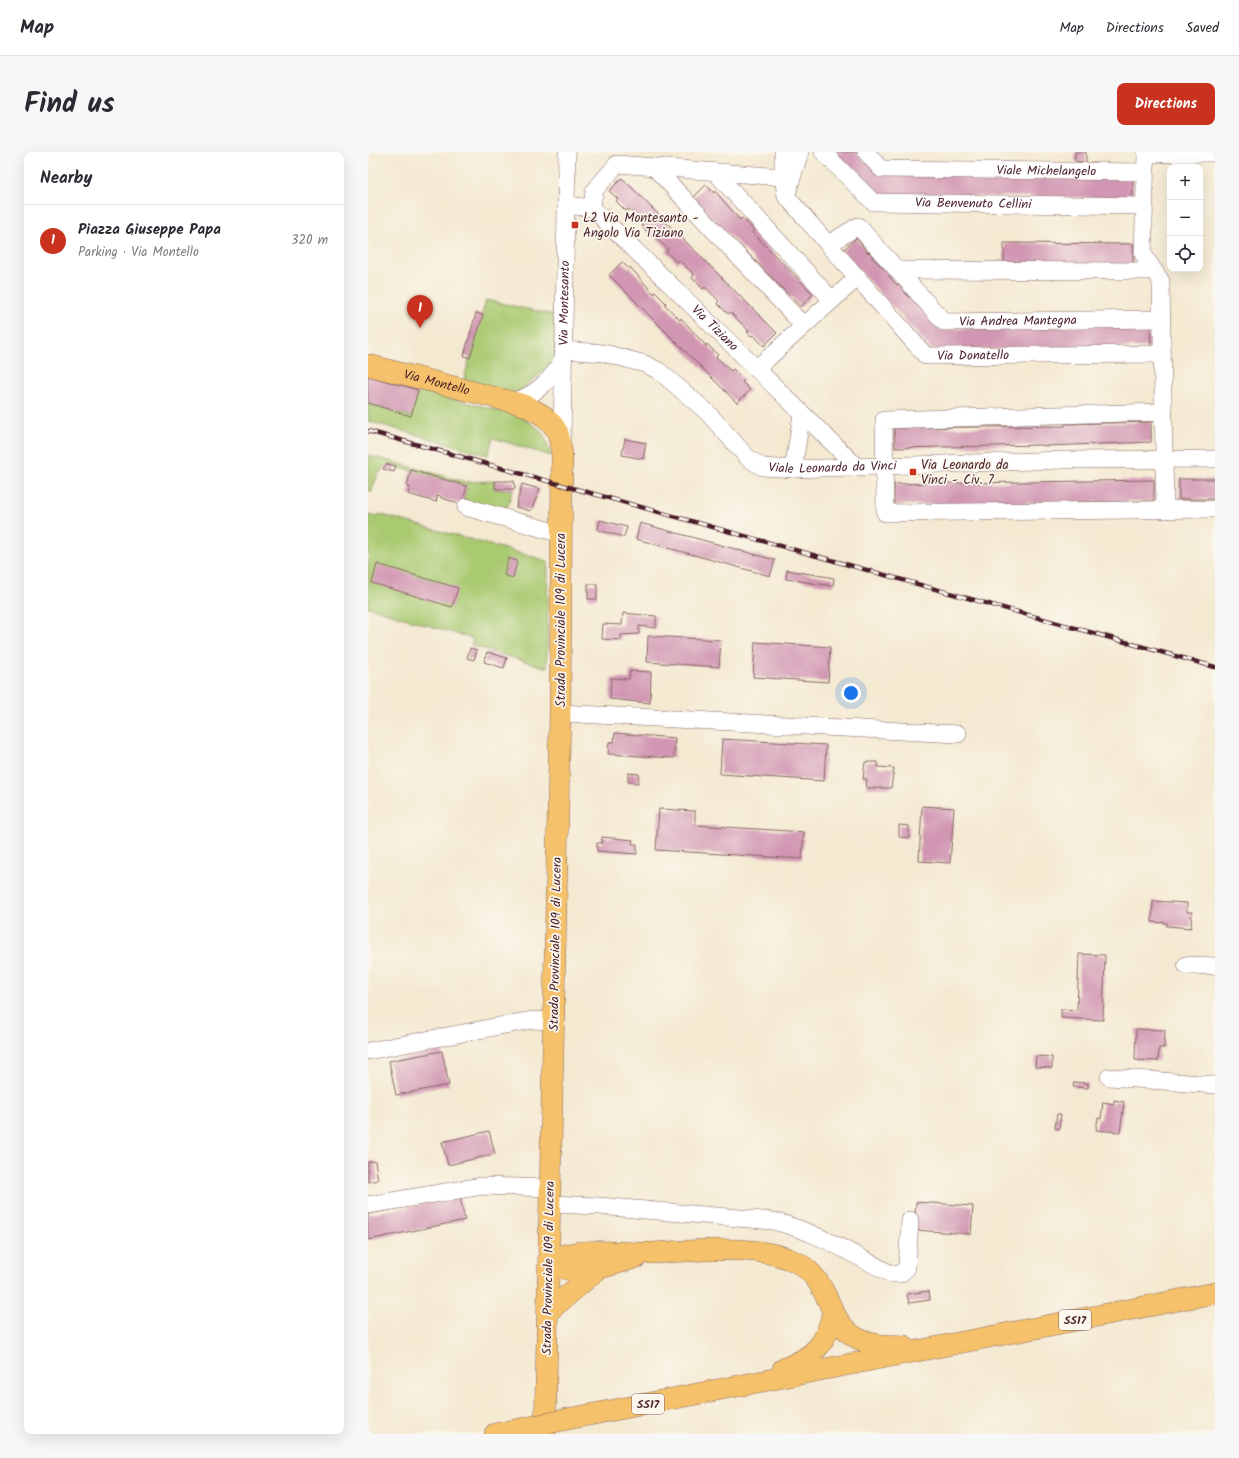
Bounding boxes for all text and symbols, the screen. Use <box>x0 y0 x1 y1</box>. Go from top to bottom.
text: Map <box>20 13 54 43</box>
text: Map <box>1059 17 1084 39</box>
text: Directions <box>1106 17 1164 39</box>
text: Saved <box>1186 17 1219 39</box>
text: Find us <box>24 82 115 127</box>
button: Directions <box>1117 83 1215 125</box>
street label: Viale Michelangelo <box>996 160 1096 182</box>
map controls <box>1167 164 1203 272</box>
button: + <box>1167 164 1203 200</box>
text: Nearby <box>40 165 92 192</box>
street label: Via Benvenuto Cellini <box>915 192 1032 215</box>
button: − <box>1167 200 1203 236</box>
place label: L2 Via Montesanto - Angolo Via Tiziano <box>583 208 699 244</box>
text: Piazza Giuseppe Papa <box>78 218 221 242</box>
marker: L2 Via Montesanto - Angolo Via Tiziano <box>570 220 580 230</box>
text: 1 <box>51 230 55 251</box>
text: 320 m <box>291 230 328 251</box>
button: locate <box>1167 236 1203 272</box>
text: Parking · Via Montello <box>78 242 199 263</box>
street label: Via Montesanto <box>553 260 576 346</box>
pin: 1 <box>407 295 433 328</box>
street label: Via Tiziano <box>686 300 743 356</box>
street label: Via Andrea Mantegna <box>959 310 1077 332</box>
street label: Via Donatello <box>937 345 1009 366</box>
street label: Via Montello <box>401 364 472 401</box>
street label: Viale Leonardo da Vinci <box>768 455 898 480</box>
place label: Via Leonardo da Vinci - Civ. 7 <box>921 455 1009 491</box>
marker: Via Leonardo da Vinci - Civ. 7 <box>908 467 918 477</box>
street label: Strada Provinciale 109 di Lucera <box>551 533 572 707</box>
your location <box>841 683 861 703</box>
street label: Strada Provinciale 109 di Lucera <box>544 857 568 1031</box>
street label: Strada Provinciale 109 di Lucera <box>537 1181 561 1355</box>
road number: SS17 <box>1059 1310 1091 1330</box>
road number: SS17 <box>632 1394 664 1414</box>

